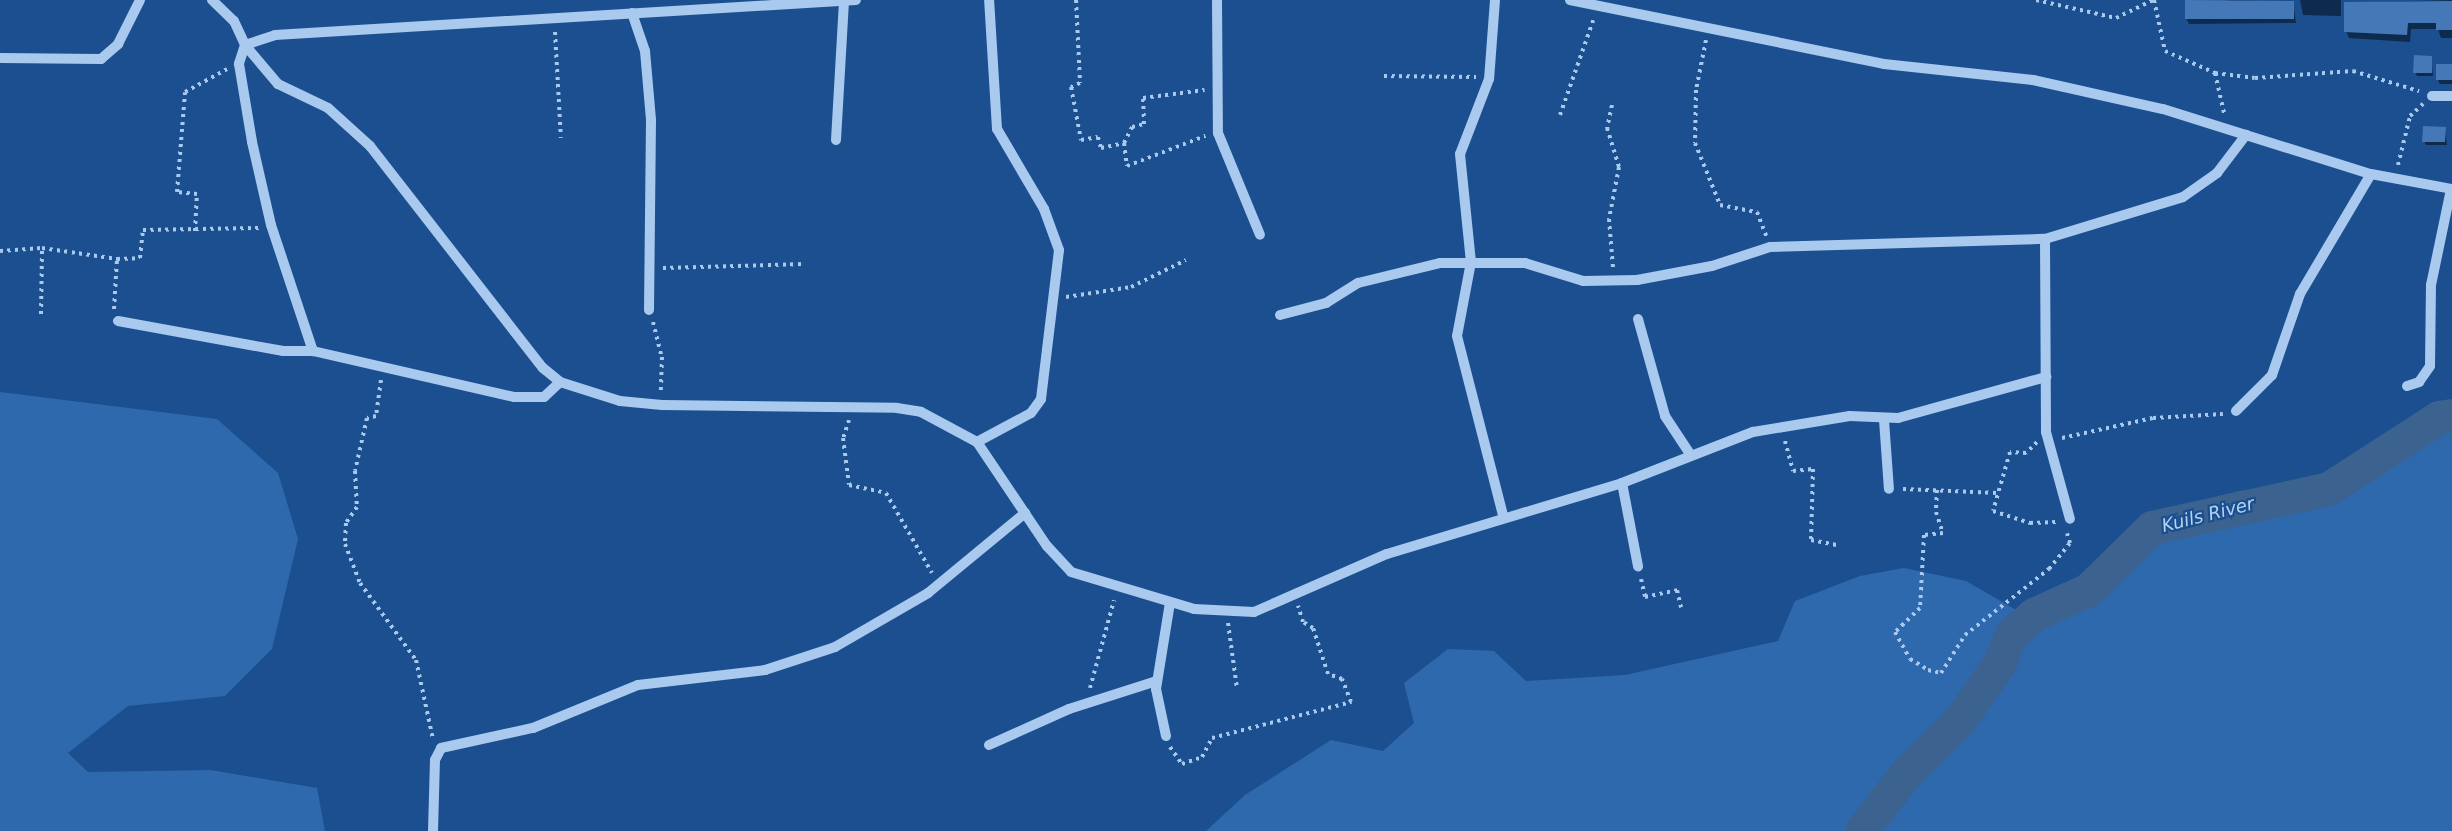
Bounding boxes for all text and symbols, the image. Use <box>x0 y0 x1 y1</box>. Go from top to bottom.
water label: Kuils River <box>2160 493 2256 537</box>

